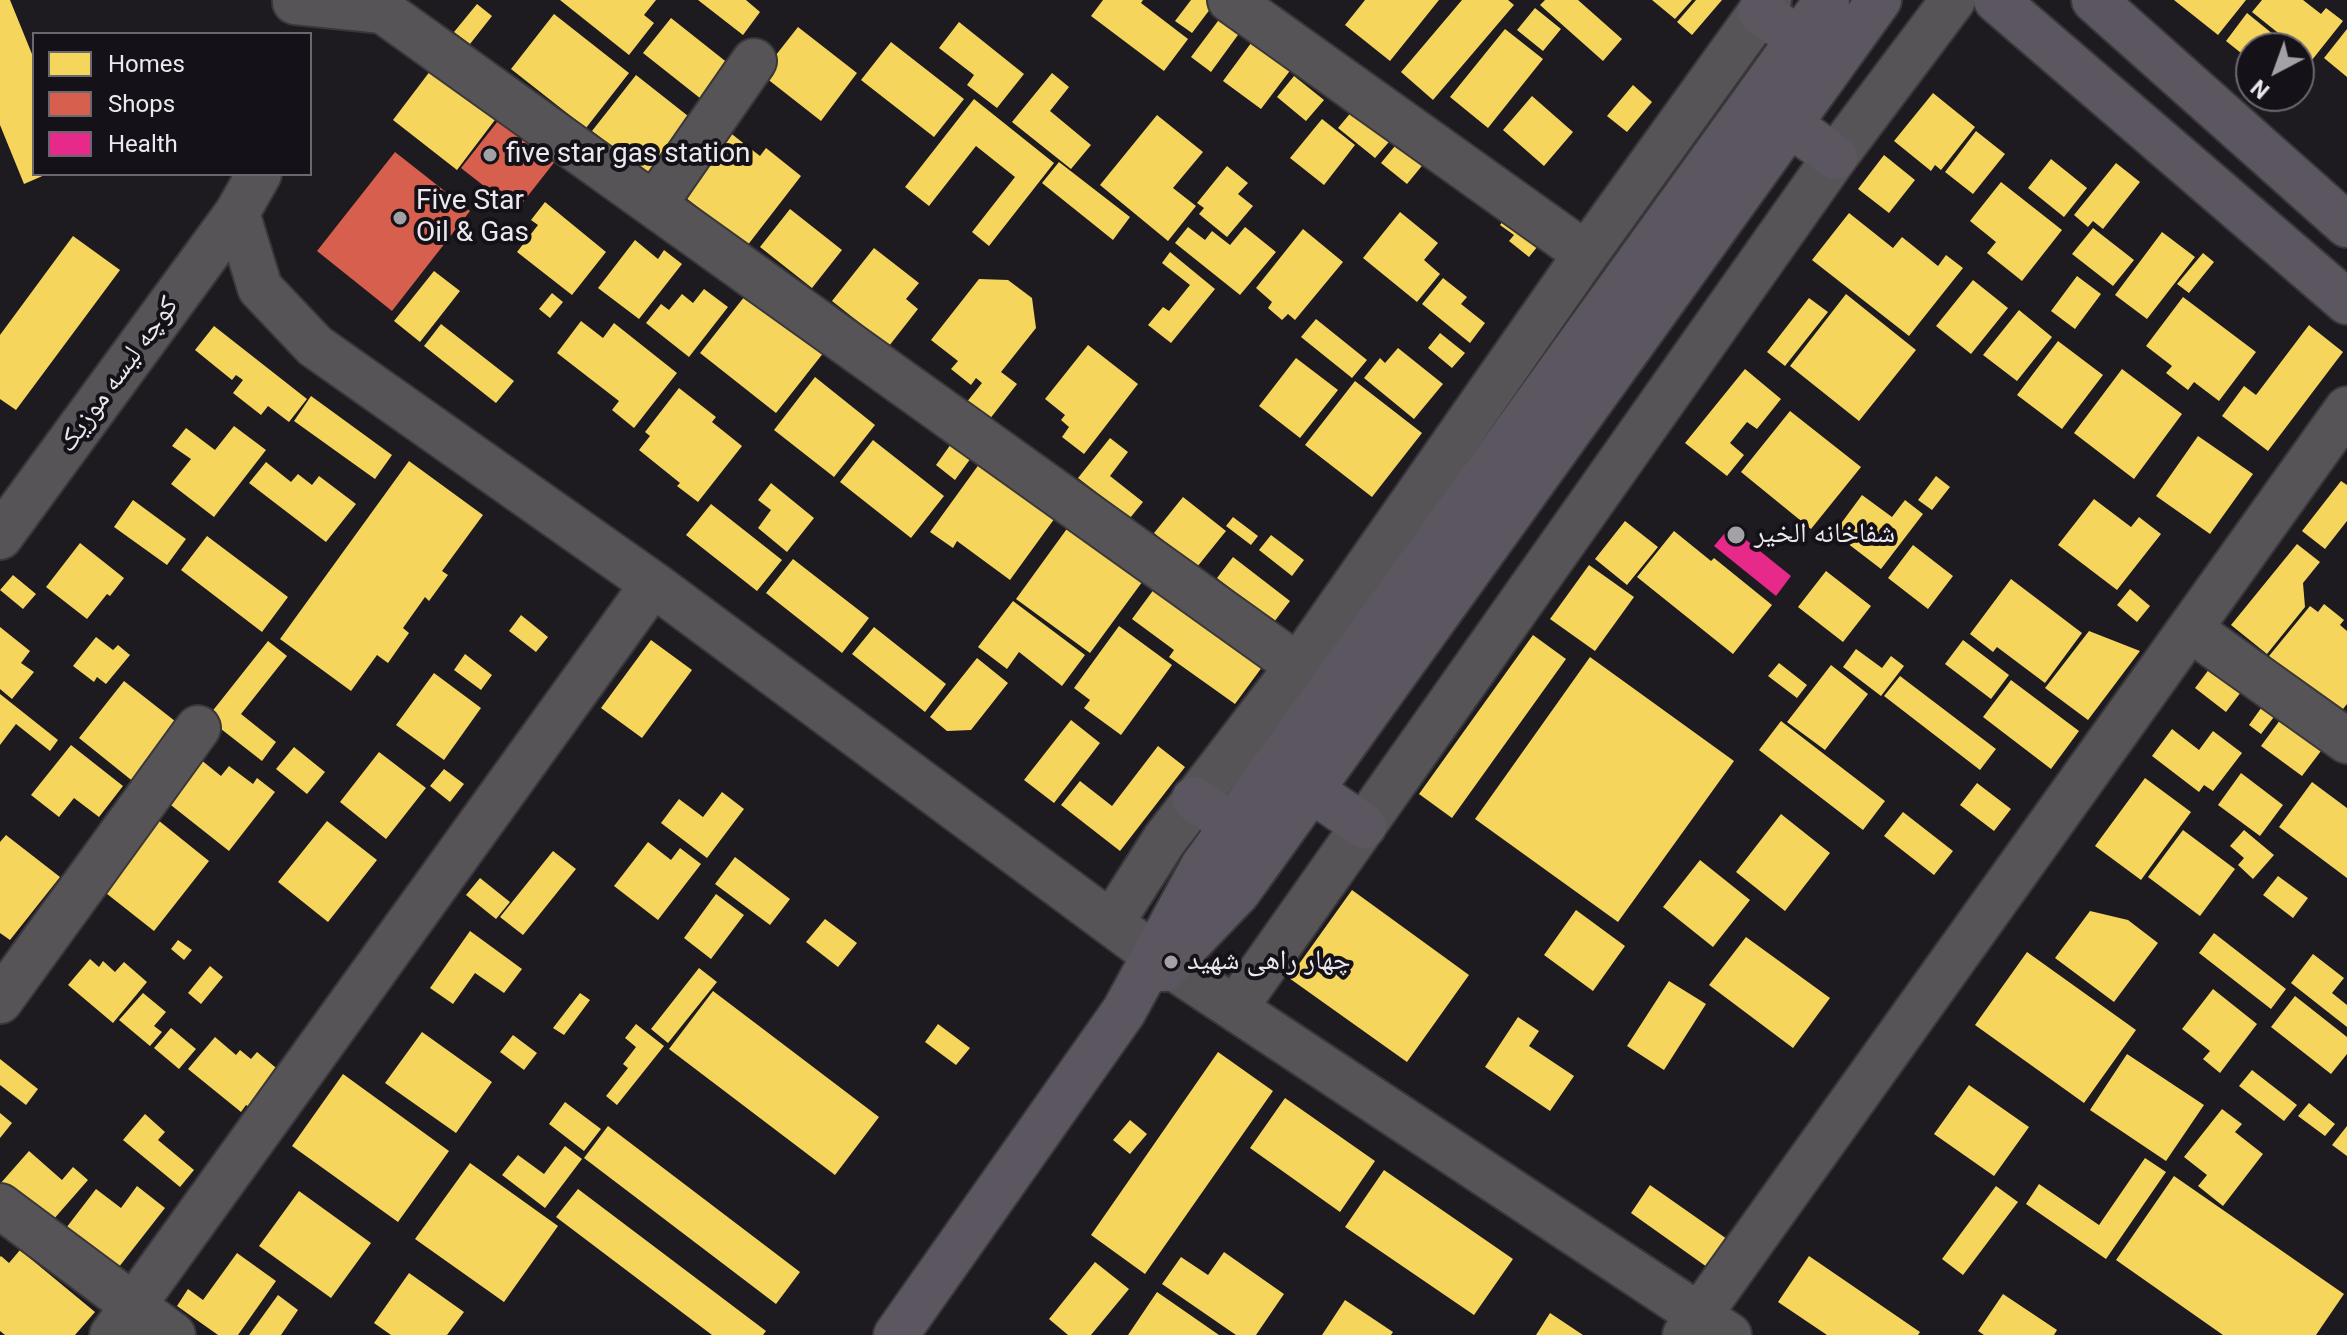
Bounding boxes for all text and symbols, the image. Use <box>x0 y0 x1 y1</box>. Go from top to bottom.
legend <box>32 32 312 176</box>
north arrow <box>2235 32 2315 112</box>
text: Homes <box>108 50 185 78</box>
text: N <box>2246 74 2274 104</box>
text: Shops <box>108 90 175 118</box>
text: Health <box>108 130 178 158</box>
place label: five star gas station <box>506 138 751 172</box>
marker: five star gas station <box>481 146 499 164</box>
place label: Five Star Oil & Gas <box>416 185 529 251</box>
marker: Five Star Oil & Gas <box>391 209 409 227</box>
street label: کوچه لیسه موزیک <box>51 291 187 459</box>
place label: شفاخانه الخیر <box>1754 518 1895 552</box>
marker: شفاخانه الخیر <box>1725 524 1747 546</box>
place label: چهار راهی شهید <box>1187 945 1351 979</box>
marker: چهار راهی شهید <box>1162 953 1180 971</box>

